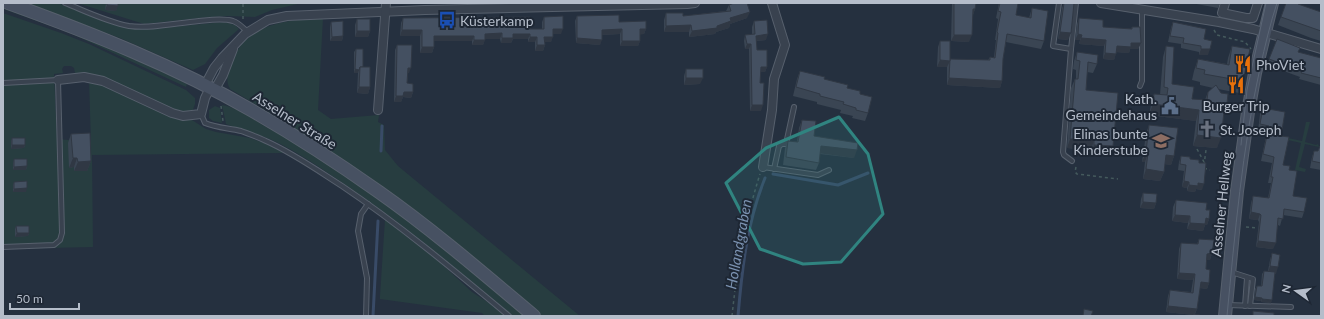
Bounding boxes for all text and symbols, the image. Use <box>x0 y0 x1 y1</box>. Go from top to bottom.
bus stop icon: Küsterkamp <box>437 10 457 30</box>
place label: Küsterkamp <box>460 12 534 29</box>
restaurant icon: PhoViet <box>1233 54 1253 74</box>
place label: PhoViet <box>1256 56 1304 73</box>
restaurant icon: Burger Trip <box>1226 75 1246 95</box>
street label: Asselner Straße <box>250 87 340 153</box>
place label: Kath. Gemeindehaus <box>1066 90 1157 123</box>
public building icon: Kath. Gemeindehaus <box>1160 96 1180 116</box>
place label: Burger Trip <box>1202 97 1270 114</box>
church icon: St. Joseph <box>1197 119 1217 139</box>
place label: St. Joseph <box>1220 121 1282 138</box>
place label: Elinas bunte Kinderstube <box>1073 125 1148 158</box>
school or university icon: Elinas bunte Kinderstube <box>1151 131 1171 151</box>
street label: Asselner Hellweg <box>1207 150 1235 258</box>
water label: Hollandgraben <box>721 197 755 290</box>
north arrow <box>1276 271 1316 311</box>
text: N <box>1278 283 1293 294</box>
scale bar <box>10 285 79 311</box>
text: 50 m <box>16 291 43 306</box>

